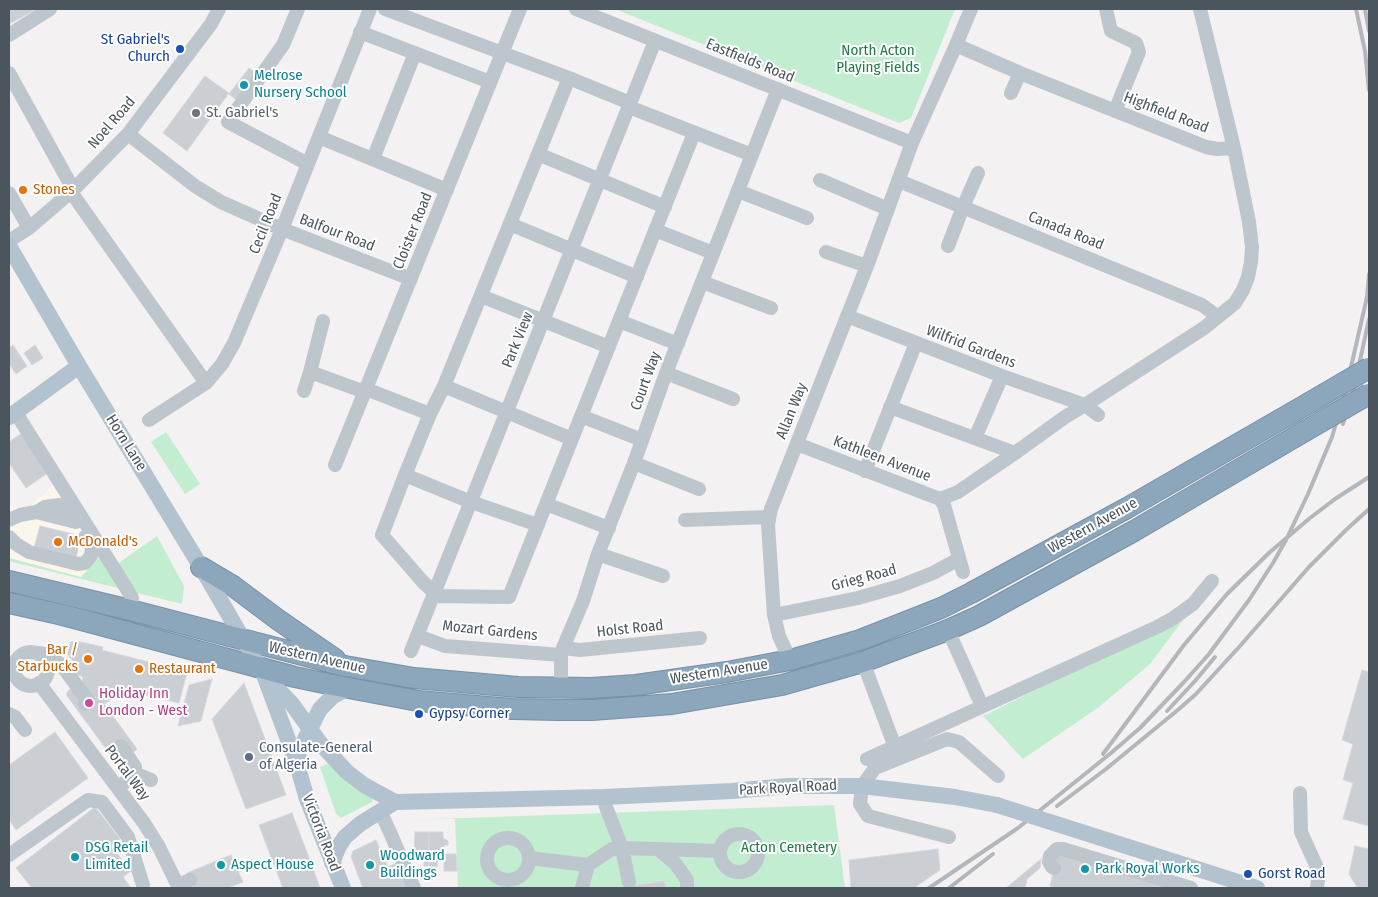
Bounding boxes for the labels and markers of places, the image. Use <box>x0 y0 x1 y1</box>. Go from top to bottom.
place label: St Gabriel's Church <box>101 31 170 66</box>
marker: St Gabriel's Church <box>174 43 186 55</box>
place label: Melrose Nursery School <box>254 67 347 102</box>
marker: Melrose Nursery School <box>238 79 250 91</box>
place label: St. Gabriel's <box>206 104 278 122</box>
marker: St. Gabriel's <box>190 107 202 119</box>
place label: Stones <box>33 181 75 199</box>
marker: Stones <box>17 184 29 196</box>
place label: McDonald's <box>68 533 138 551</box>
marker: McDonald's <box>52 536 64 548</box>
place label: Bar / Starbucks <box>18 641 78 676</box>
marker: Bar / Starbucks <box>82 653 94 665</box>
place label: Restaurant <box>149 660 216 678</box>
marker: Restaurant <box>133 663 145 675</box>
place label: Holiday Inn London - West <box>99 685 187 720</box>
marker: Holiday Inn London - West <box>83 697 95 709</box>
place label: Gypsy Corner <box>429 705 510 723</box>
marker: Gypsy Corner <box>413 708 425 720</box>
place label: Consulate-General of Algeria <box>259 739 372 774</box>
marker: Consulate-General of Algeria <box>243 751 255 763</box>
place label: DSG Retail Limited <box>85 839 149 874</box>
place label: Woodward Buildings <box>380 847 445 882</box>
marker: DSG Retail Limited <box>69 851 81 863</box>
place label: Aspect House <box>231 856 314 874</box>
marker: Aspect House <box>215 859 227 871</box>
marker: Woodward Buildings <box>364 859 376 871</box>
place label: Park Royal Works <box>1095 860 1200 878</box>
marker: Park Royal Works <box>1079 863 1091 875</box>
place label: Gorst Road <box>1258 865 1325 883</box>
marker: Gorst Road <box>1242 868 1254 880</box>

